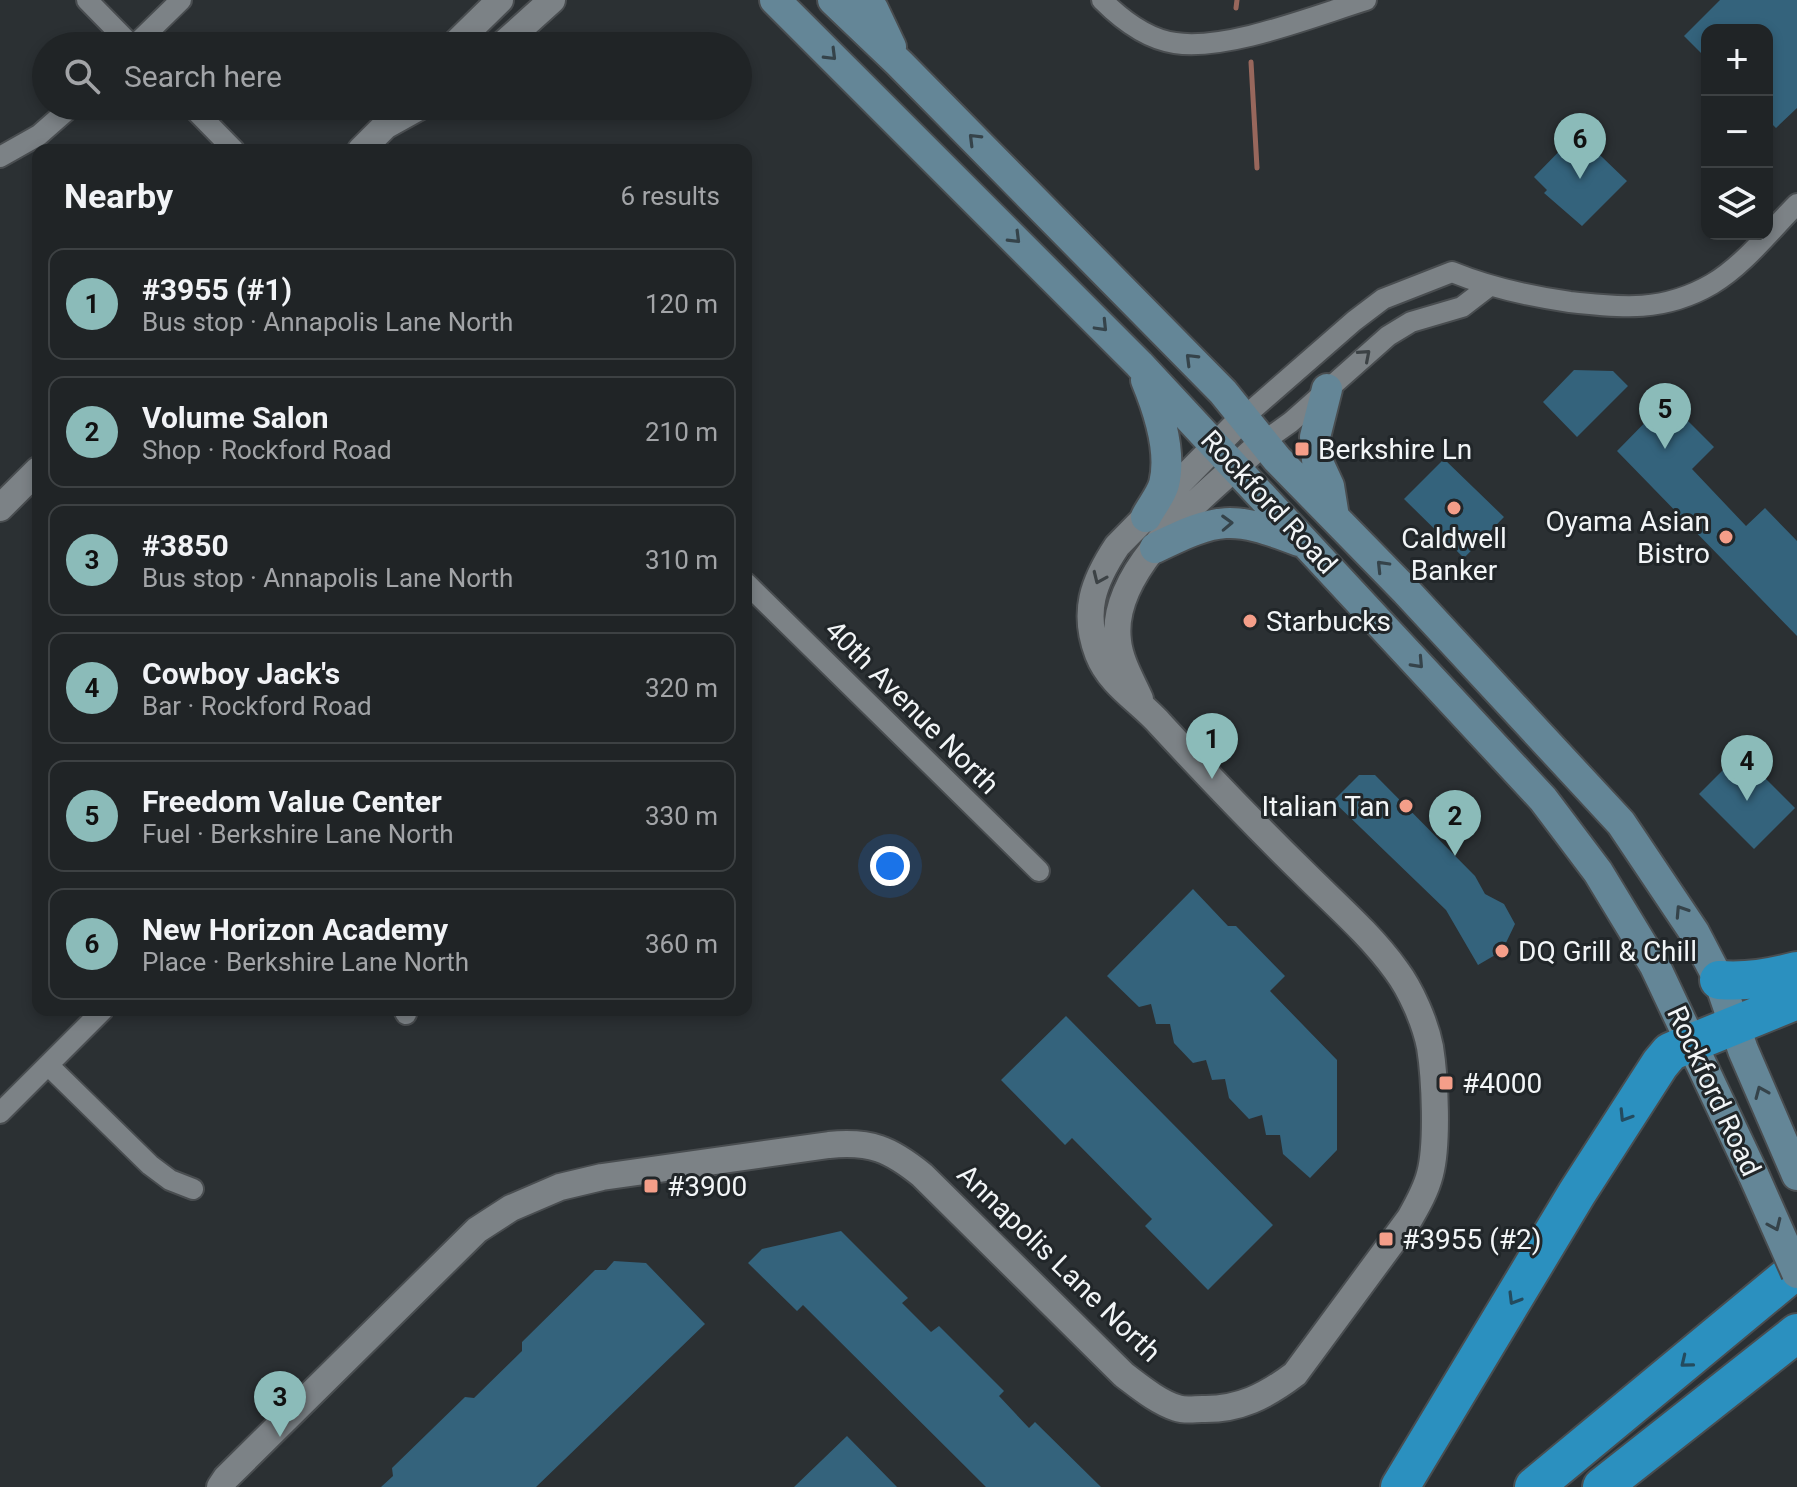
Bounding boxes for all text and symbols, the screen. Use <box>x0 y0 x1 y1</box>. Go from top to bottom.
map controls <box>1701 24 1773 240</box>
button: + <box>1701 24 1773 96</box>
search box <box>32 32 752 120</box>
one-way arrow <box>822 46 836 60</box>
icon: search <box>60 54 104 98</box>
text: Search here <box>124 59 282 94</box>
button: − <box>1701 96 1773 168</box>
pin: 6 <box>1554 113 1606 179</box>
one-way arrow <box>969 134 983 149</box>
button: layers <box>1701 168 1773 240</box>
text: Nearby <box>64 176 173 216</box>
text: 6 results <box>621 181 720 211</box>
one-way arrow <box>1006 229 1020 243</box>
text: #3955 (#1) <box>142 272 292 307</box>
text: 1 <box>85 289 99 319</box>
text: 120 m <box>645 289 718 319</box>
text: Bus stop · Annapolis Lane North <box>142 307 513 337</box>
one-way arrow <box>1093 317 1108 331</box>
one-way arrow <box>1356 350 1370 365</box>
one-way arrow <box>1186 354 1200 369</box>
pin: 5 <box>1639 383 1691 449</box>
text: Volume Salon <box>142 400 328 435</box>
text: 2 <box>85 417 99 447</box>
text: 210 m <box>645 417 718 447</box>
street label: Rockford Road <box>1194 423 1344 581</box>
place label: Berkshire Ln <box>1318 433 1472 466</box>
text: Shop · Rockford Road <box>142 435 392 465</box>
marker: Berkshire Ln <box>1293 440 1311 458</box>
marker: Caldwell Banker <box>1445 499 1463 517</box>
place label: Oyama Asian Bistro <box>1546 505 1710 570</box>
one-way arrow <box>1222 515 1234 532</box>
place label: Caldwell Banker <box>1401 522 1507 587</box>
text: #3850 <box>142 528 229 563</box>
marker: Oyama Asian Bistro <box>1717 528 1735 546</box>
text: 3 <box>85 545 99 575</box>
text: 310 m <box>645 545 718 575</box>
one-way arrow <box>1376 561 1391 575</box>
text: Bus stop · Annapolis Lane North <box>142 563 513 593</box>
one-way arrow <box>1092 570 1108 584</box>
place label: Starbucks <box>1266 605 1391 638</box>
marker: Starbucks <box>1241 612 1259 630</box>
street label: 40th Avenue North <box>818 613 1006 801</box>
one-way arrow <box>1408 654 1423 668</box>
text: Cowboy Jack's <box>142 656 340 691</box>
text: 4 <box>85 673 99 703</box>
text: 320 m <box>645 673 718 703</box>
text: Bar · Rockford Road <box>142 691 372 721</box>
pin: 1 <box>1186 713 1238 779</box>
pin: 4 <box>1721 735 1773 801</box>
text: Freedom Value Center <box>142 784 442 819</box>
place label: Italian Tan <box>1261 790 1390 823</box>
pin: 2 <box>1429 790 1481 856</box>
marker: Italian Tan <box>1397 797 1415 815</box>
text: 5 <box>85 801 99 831</box>
text: 330 m <box>645 801 718 831</box>
text: Fuel · Berkshire Lane North <box>142 819 453 849</box>
your location <box>870 846 910 886</box>
one-way arrow <box>1676 906 1691 920</box>
text: New Horizon Academy <box>142 912 448 947</box>
text: 6 <box>85 929 99 959</box>
text: 360 m <box>645 929 718 959</box>
place label: DQ Grill & Chill <box>1518 935 1697 968</box>
marker: DQ Grill & Chill <box>1493 942 1511 960</box>
text: Place · Berkshire Lane North <box>142 947 469 977</box>
street label: Rockford Road <box>1660 1001 1768 1181</box>
place label: #4000 <box>1462 1067 1542 1100</box>
marker: #4000 <box>1437 1074 1455 1092</box>
one-way arrow <box>1754 1086 1770 1100</box>
one-way arrow <box>1620 1107 1635 1122</box>
street label: Annapolis Lane North <box>951 1158 1167 1368</box>
place label: #3900 <box>667 1170 747 1203</box>
marker: #3900 <box>642 1177 660 1195</box>
one-way arrow <box>1766 1217 1782 1231</box>
place label: #3955 (#2) <box>1402 1223 1541 1256</box>
marker: #3955 (#2) <box>1377 1230 1395 1248</box>
one-way arrow <box>1508 1290 1524 1305</box>
one-way arrow <box>1681 1352 1696 1367</box>
pin: 3 <box>254 1371 306 1437</box>

